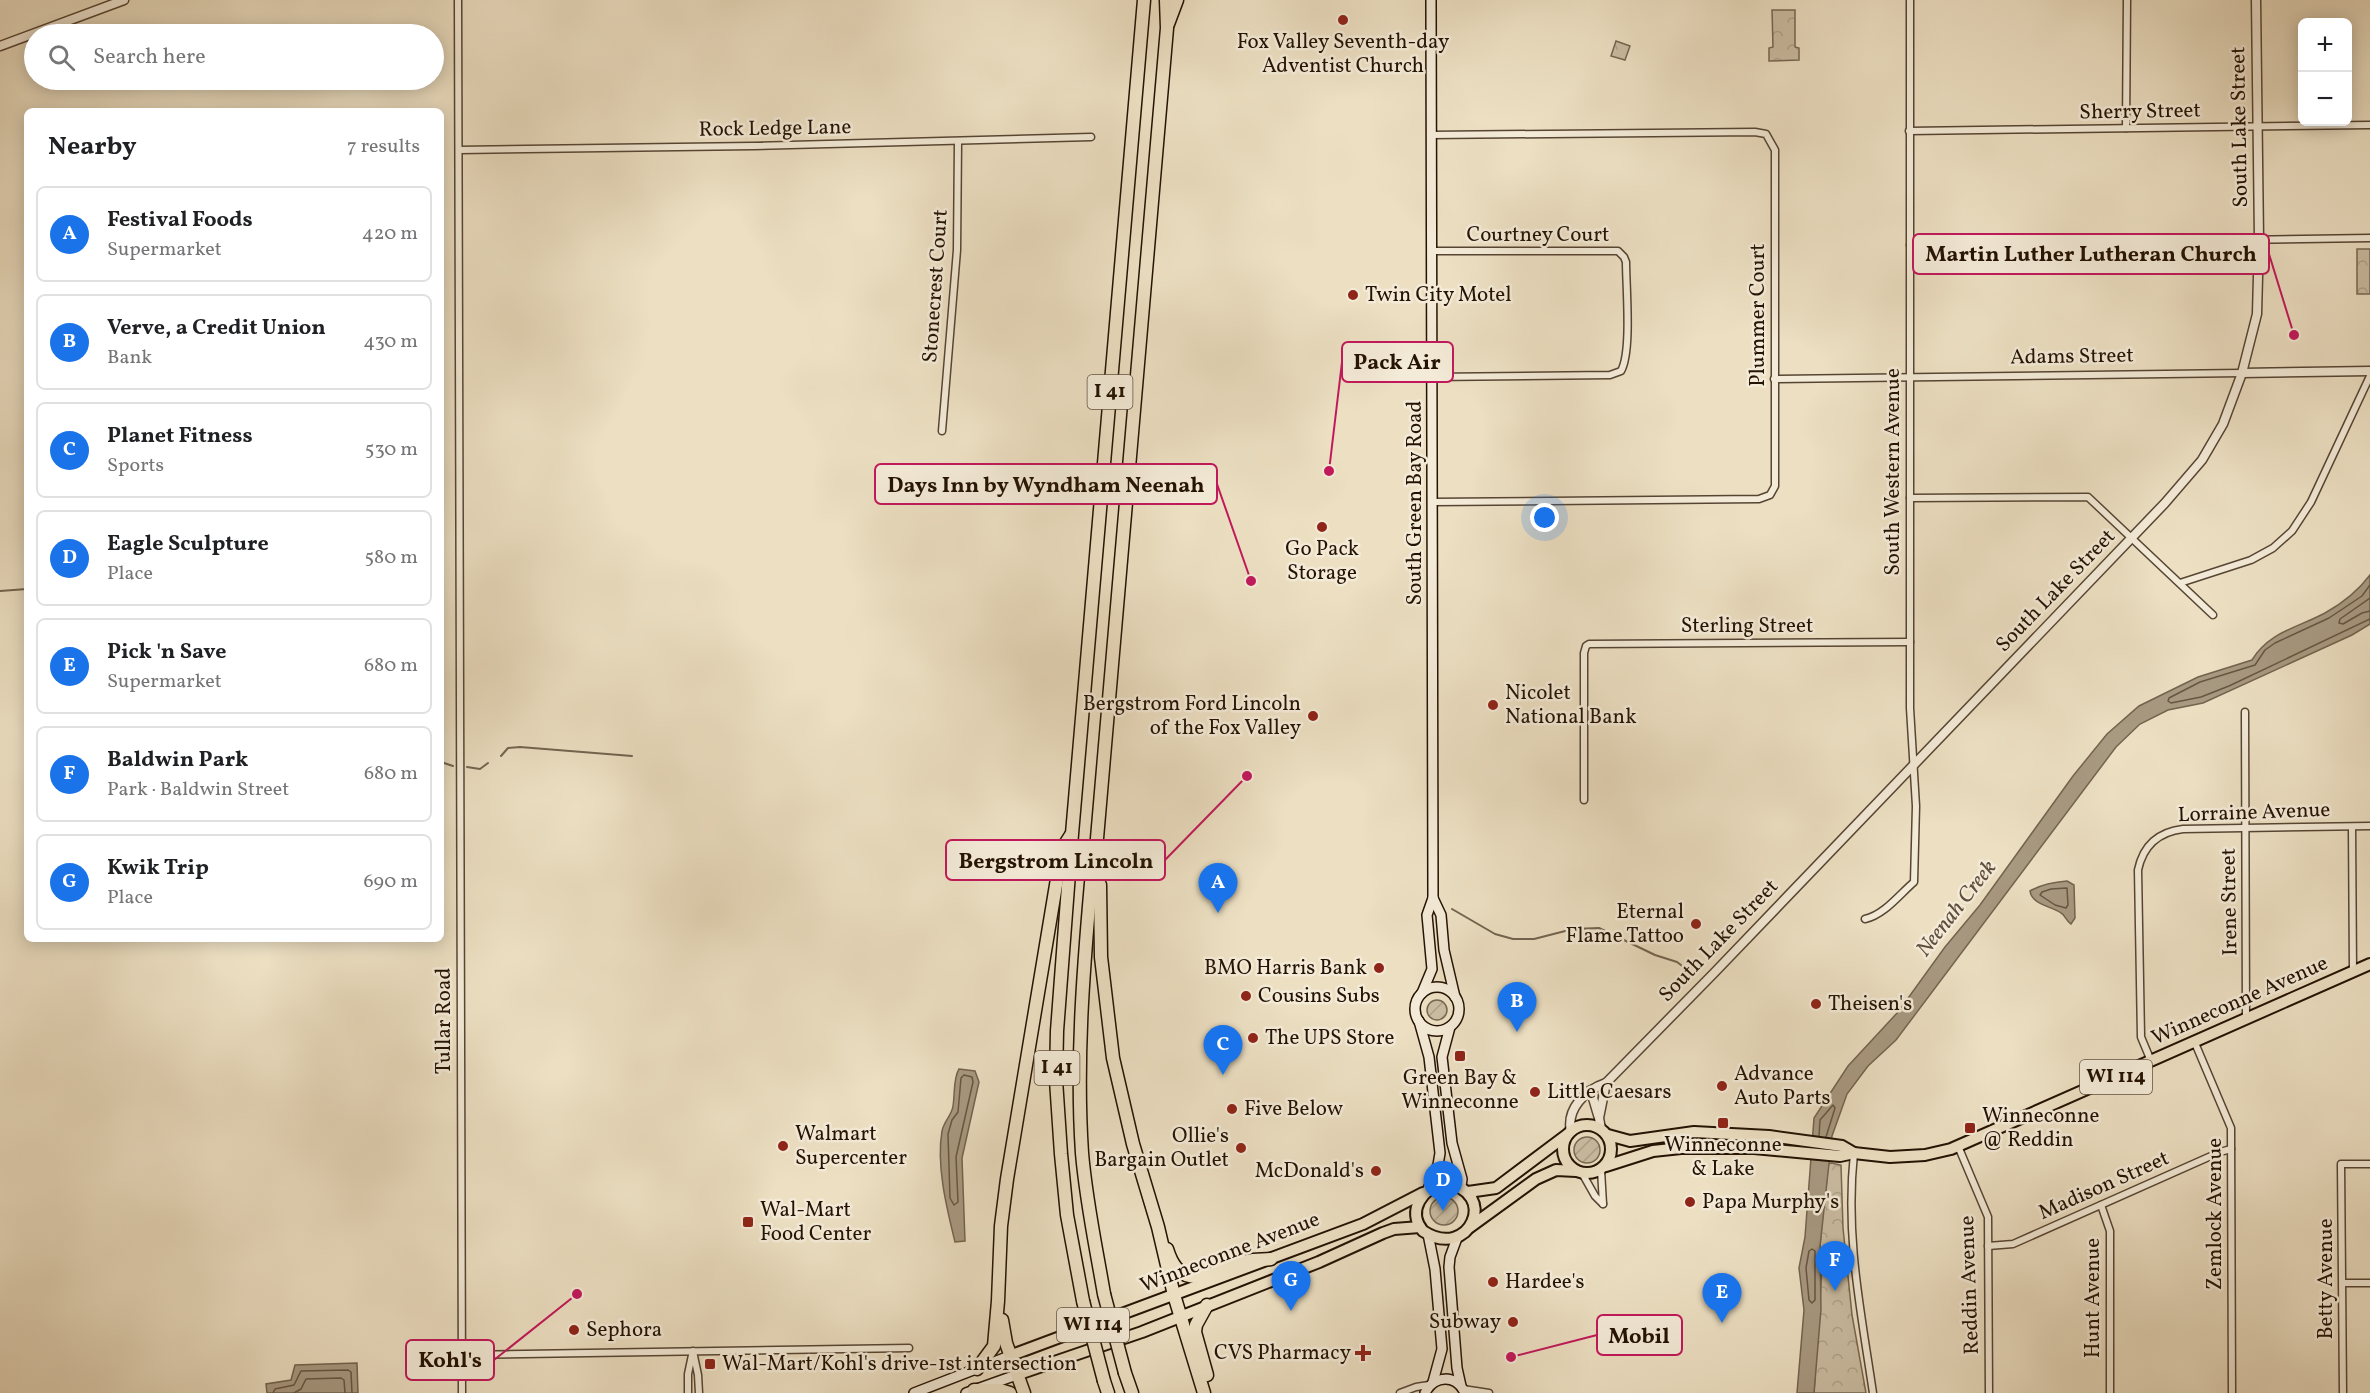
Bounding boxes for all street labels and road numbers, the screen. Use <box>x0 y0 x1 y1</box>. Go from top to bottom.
street label: South Lake Street <box>2224 46 2256 208</box>
street label: Sherry Street <box>2079 96 2201 128</box>
street label: Rock Ledge Lane <box>698 113 852 145</box>
street label: Stonecrest Court <box>916 208 956 364</box>
street label: Courtney Court <box>1466 221 1610 250</box>
street label: Plummer Court <box>1744 243 1773 387</box>
street label: Adams Street <box>2010 341 2134 373</box>
street label: South Western Avenue <box>1879 368 1908 576</box>
road number: I 41 <box>1088 375 1132 409</box>
street label: South Green Bay Road <box>1401 401 1430 605</box>
street label: South Lake Street <box>1990 523 2122 659</box>
street label: Sterling Street <box>1681 612 1813 641</box>
street label: Lorraine Avenue <box>2177 796 2331 830</box>
street label: Irene Street <box>2215 848 2245 956</box>
street label: South Lake Street <box>1653 873 1785 1009</box>
street label: Winneconne Avenue <box>2147 949 2333 1053</box>
street label: Tullar Road <box>430 968 459 1074</box>
road number: I 41 <box>1034 1051 1080 1085</box>
road number: WI 114 <box>2080 1060 2152 1094</box>
street label: Zemlock Avenue <box>2201 1138 2230 1290</box>
street label: Madison Street <box>2034 1144 2174 1228</box>
street label: Winneconne Avenue <box>1136 1205 1324 1301</box>
street label: Reddin Avenue <box>1953 1215 1987 1355</box>
street label: Betty Avenue <box>2312 1218 2341 1340</box>
street label: Hunt Avenue <box>2079 1238 2108 1358</box>
road number: WI 114 <box>1057 1308 1129 1342</box>

